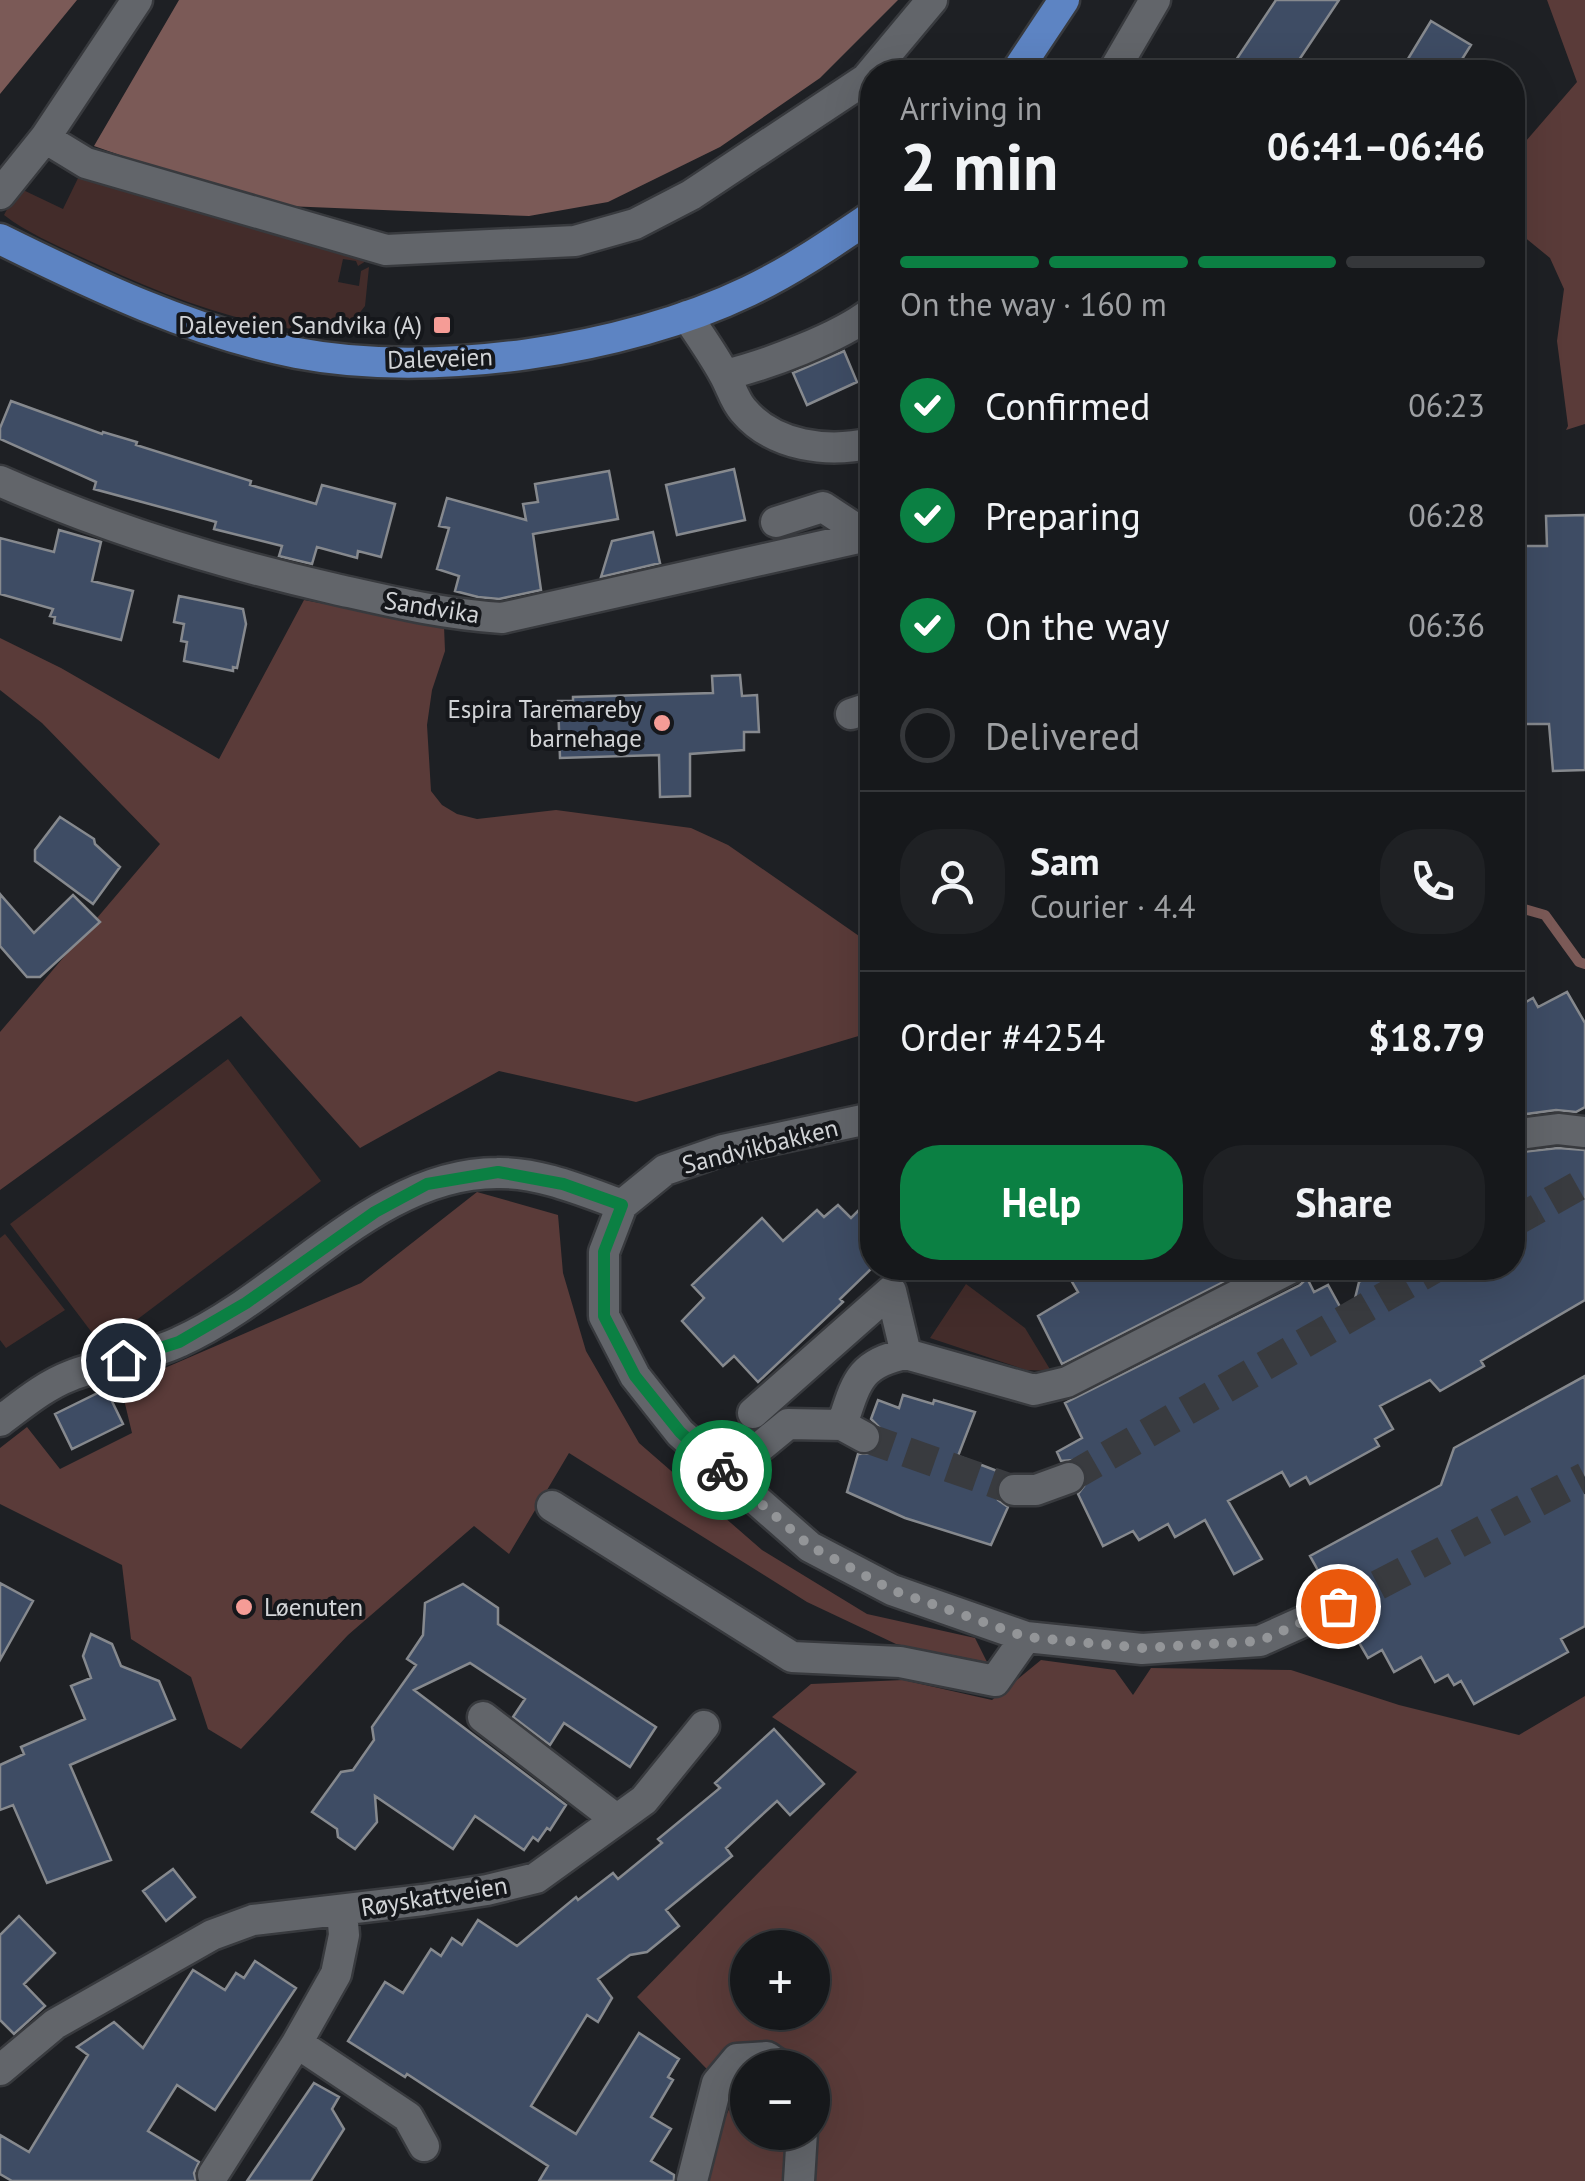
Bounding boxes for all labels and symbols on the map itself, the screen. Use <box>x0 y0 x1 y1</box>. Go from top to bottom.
place label: Daleveien Sandvika (A) <box>178 309 422 341</box>
marker: Daleveien Sandvika (A) <box>431 314 453 336</box>
street label: Daleveien <box>387 340 493 376</box>
street label: Sandvika <box>382 584 482 630</box>
place label: Espira Taremareby barnehage <box>447 693 642 754</box>
marker: Espira Taremareby barnehage <box>651 712 673 734</box>
street label: Sandvikbakken <box>679 1111 841 1181</box>
pin <box>81 1318 166 1403</box>
courier <box>672 1420 772 1520</box>
pin <box>1296 1564 1381 1649</box>
place label: Løenuten <box>264 1591 363 1623</box>
marker: Løenuten <box>233 1596 255 1618</box>
street label: Røyskattveien <box>358 1869 510 1923</box>

